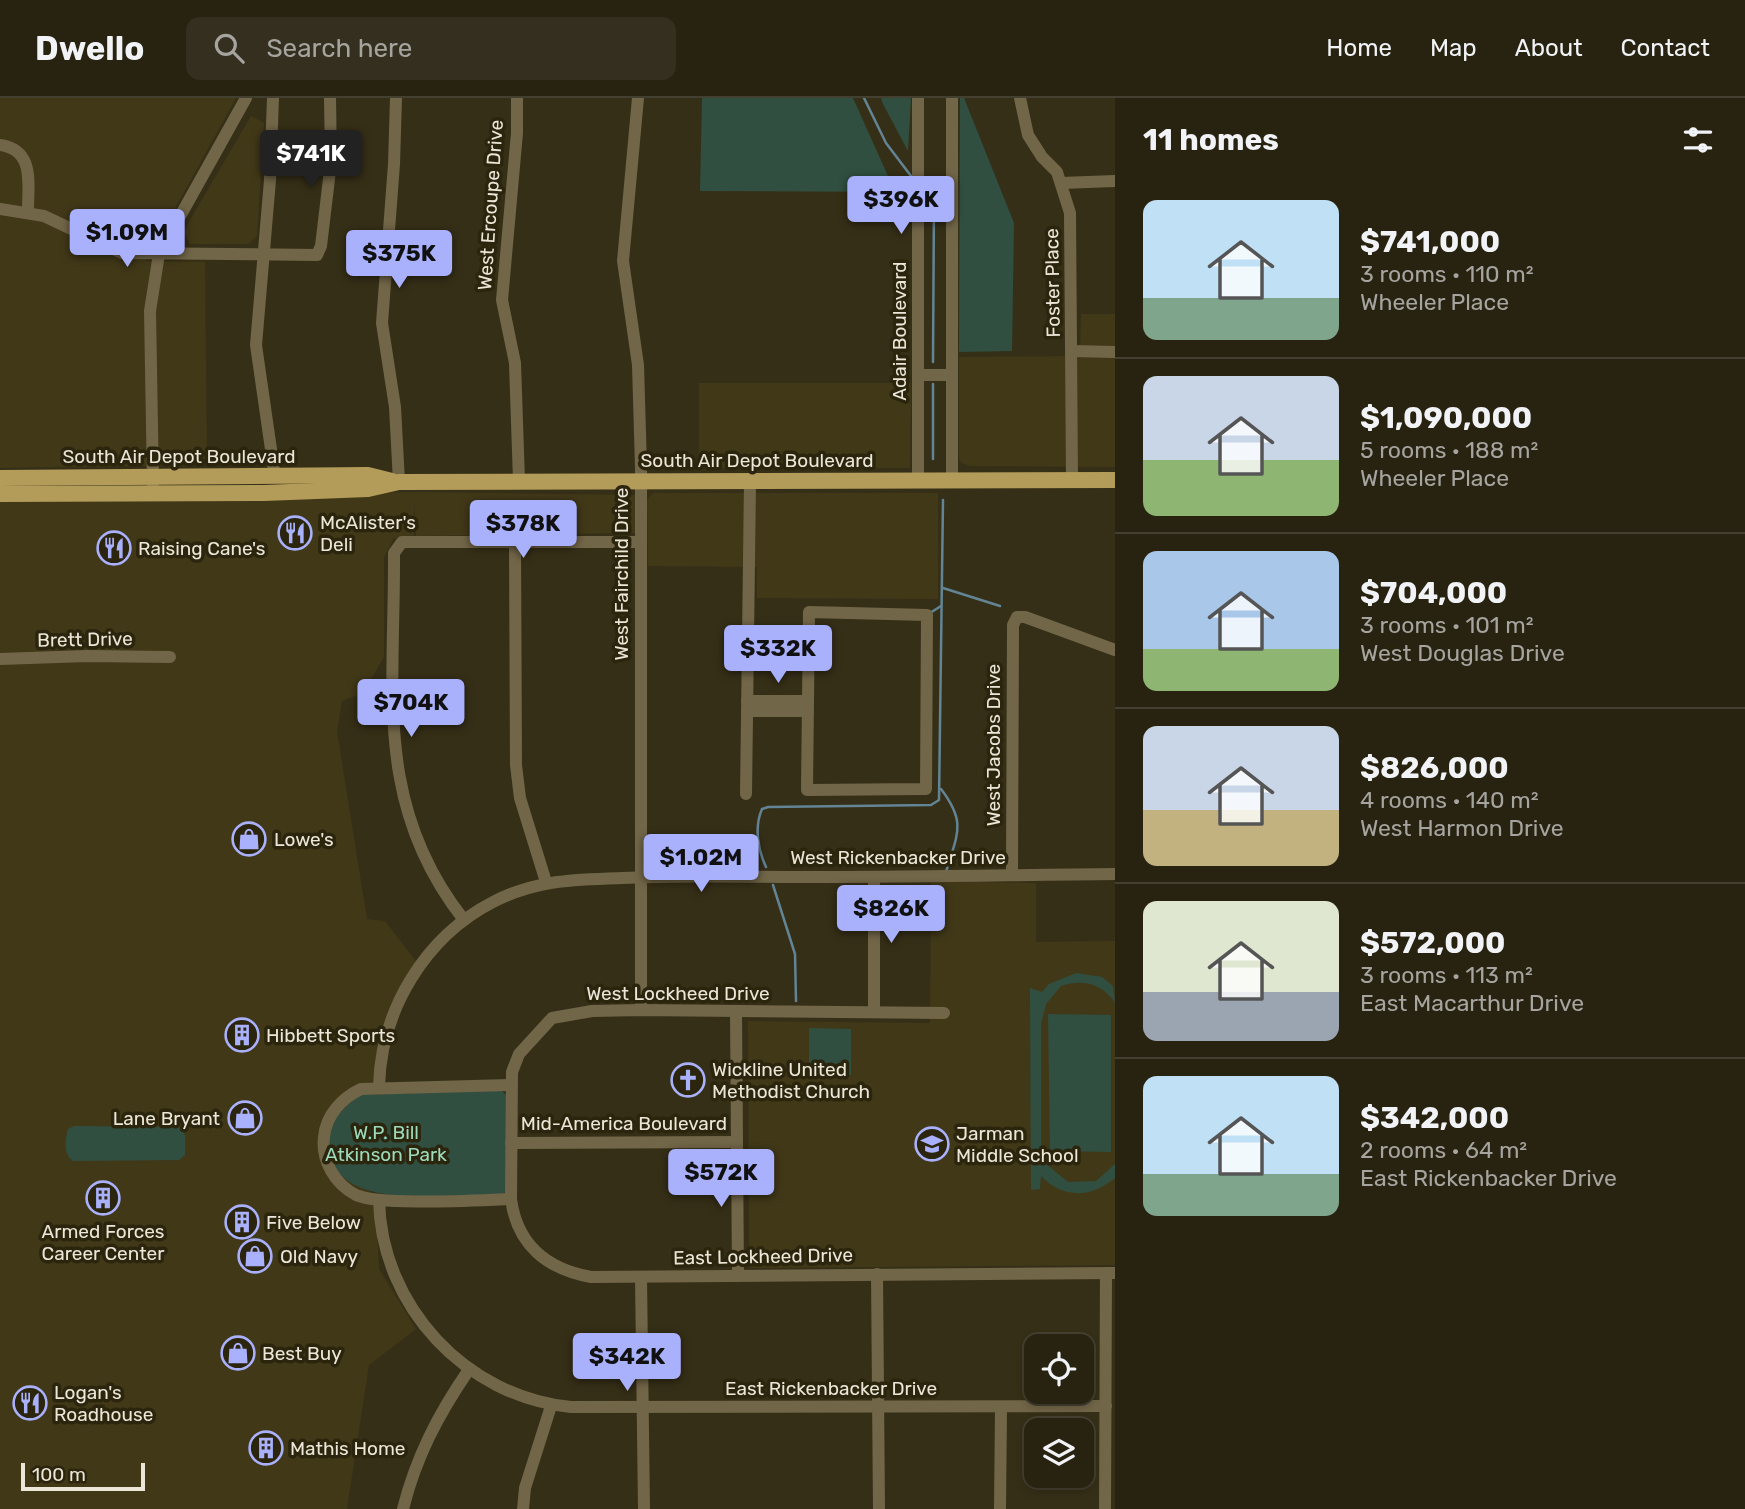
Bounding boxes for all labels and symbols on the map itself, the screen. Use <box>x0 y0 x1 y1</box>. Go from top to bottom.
street label: West Ercoupe Drive <box>473 119 508 291</box>
pin: $741K <box>262 130 360 190</box>
pin: $396K <box>852 176 950 236</box>
pin: $1.09M <box>70 209 184 269</box>
street label: Foster Place <box>1040 228 1065 338</box>
pin: $375K <box>350 230 448 290</box>
street label: Adair Boulevard <box>888 261 911 401</box>
street label: South Air Depot Boulevard <box>63 445 295 468</box>
street label: South Air Depot Boulevard <box>641 449 873 472</box>
street label: West Fairchild Drive <box>610 488 633 660</box>
pin: $378K <box>474 500 572 560</box>
place label: McAlister's Deli <box>320 511 416 556</box>
restaurant icon: McAlister's Deli <box>276 514 314 552</box>
restaurant icon: Raising Cane's <box>95 529 133 567</box>
place label: Raising Cane's <box>138 537 266 560</box>
pin: $332K <box>729 626 827 685</box>
street label: Brett Drive <box>37 627 133 652</box>
street label: West Jacobs Drive <box>982 664 1005 826</box>
pin: $704K <box>362 680 460 739</box>
shop icon: Lowe's <box>230 820 268 858</box>
place label: Lowe's <box>274 828 334 851</box>
pin: $1.02M <box>644 834 758 894</box>
street label: West Rickenbacker Drive <box>790 846 1006 869</box>
pin: $826K <box>842 886 940 945</box>
street label: West Lockheed Drive <box>586 982 770 1005</box>
building icon: Hibbett Sports <box>223 1016 261 1054</box>
place label: Hibbett Sports <box>266 1024 395 1047</box>
place label: Wickline United Methodist Church <box>712 1058 870 1103</box>
church icon: Wickline United Methodist Church <box>669 1061 707 1099</box>
shop icon: Lane Bryant <box>226 1099 264 1137</box>
place label: Lane Bryant <box>113 1107 221 1130</box>
street label: Mid-America Boulevard <box>521 1112 727 1135</box>
park label: W.P. Bill Atkinson Park <box>325 1121 447 1166</box>
place label: Jarman Middle School <box>956 1122 1079 1167</box>
school or university icon: Jarman Middle School <box>913 1125 951 1163</box>
pin: $572K <box>672 1150 770 1209</box>
building icon: Armed Forces Career Center <box>84 1179 122 1217</box>
building icon: Five Below <box>223 1203 261 1241</box>
place label: Five Below <box>266 1211 361 1234</box>
place label: Armed Forces Career Center <box>41 1220 165 1265</box>
shop icon: Old Navy <box>236 1237 274 1275</box>
street label: East Lockheed Drive <box>673 1243 853 1270</box>
place label: Old Navy <box>280 1245 358 1268</box>
shop icon: Best Buy <box>219 1334 257 1372</box>
pin: $342K <box>578 1334 676 1393</box>
place label: Best Buy <box>262 1342 342 1365</box>
street label: East Rickenbacker Drive <box>725 1377 937 1400</box>
place label: Logan's Roadhouse <box>54 1381 153 1426</box>
restaurant icon: Logan's Roadhouse <box>11 1384 49 1422</box>
building icon: Mathis Home <box>247 1429 285 1467</box>
place label: Mathis Home <box>290 1437 405 1460</box>
scale bar <box>21 1460 145 1492</box>

